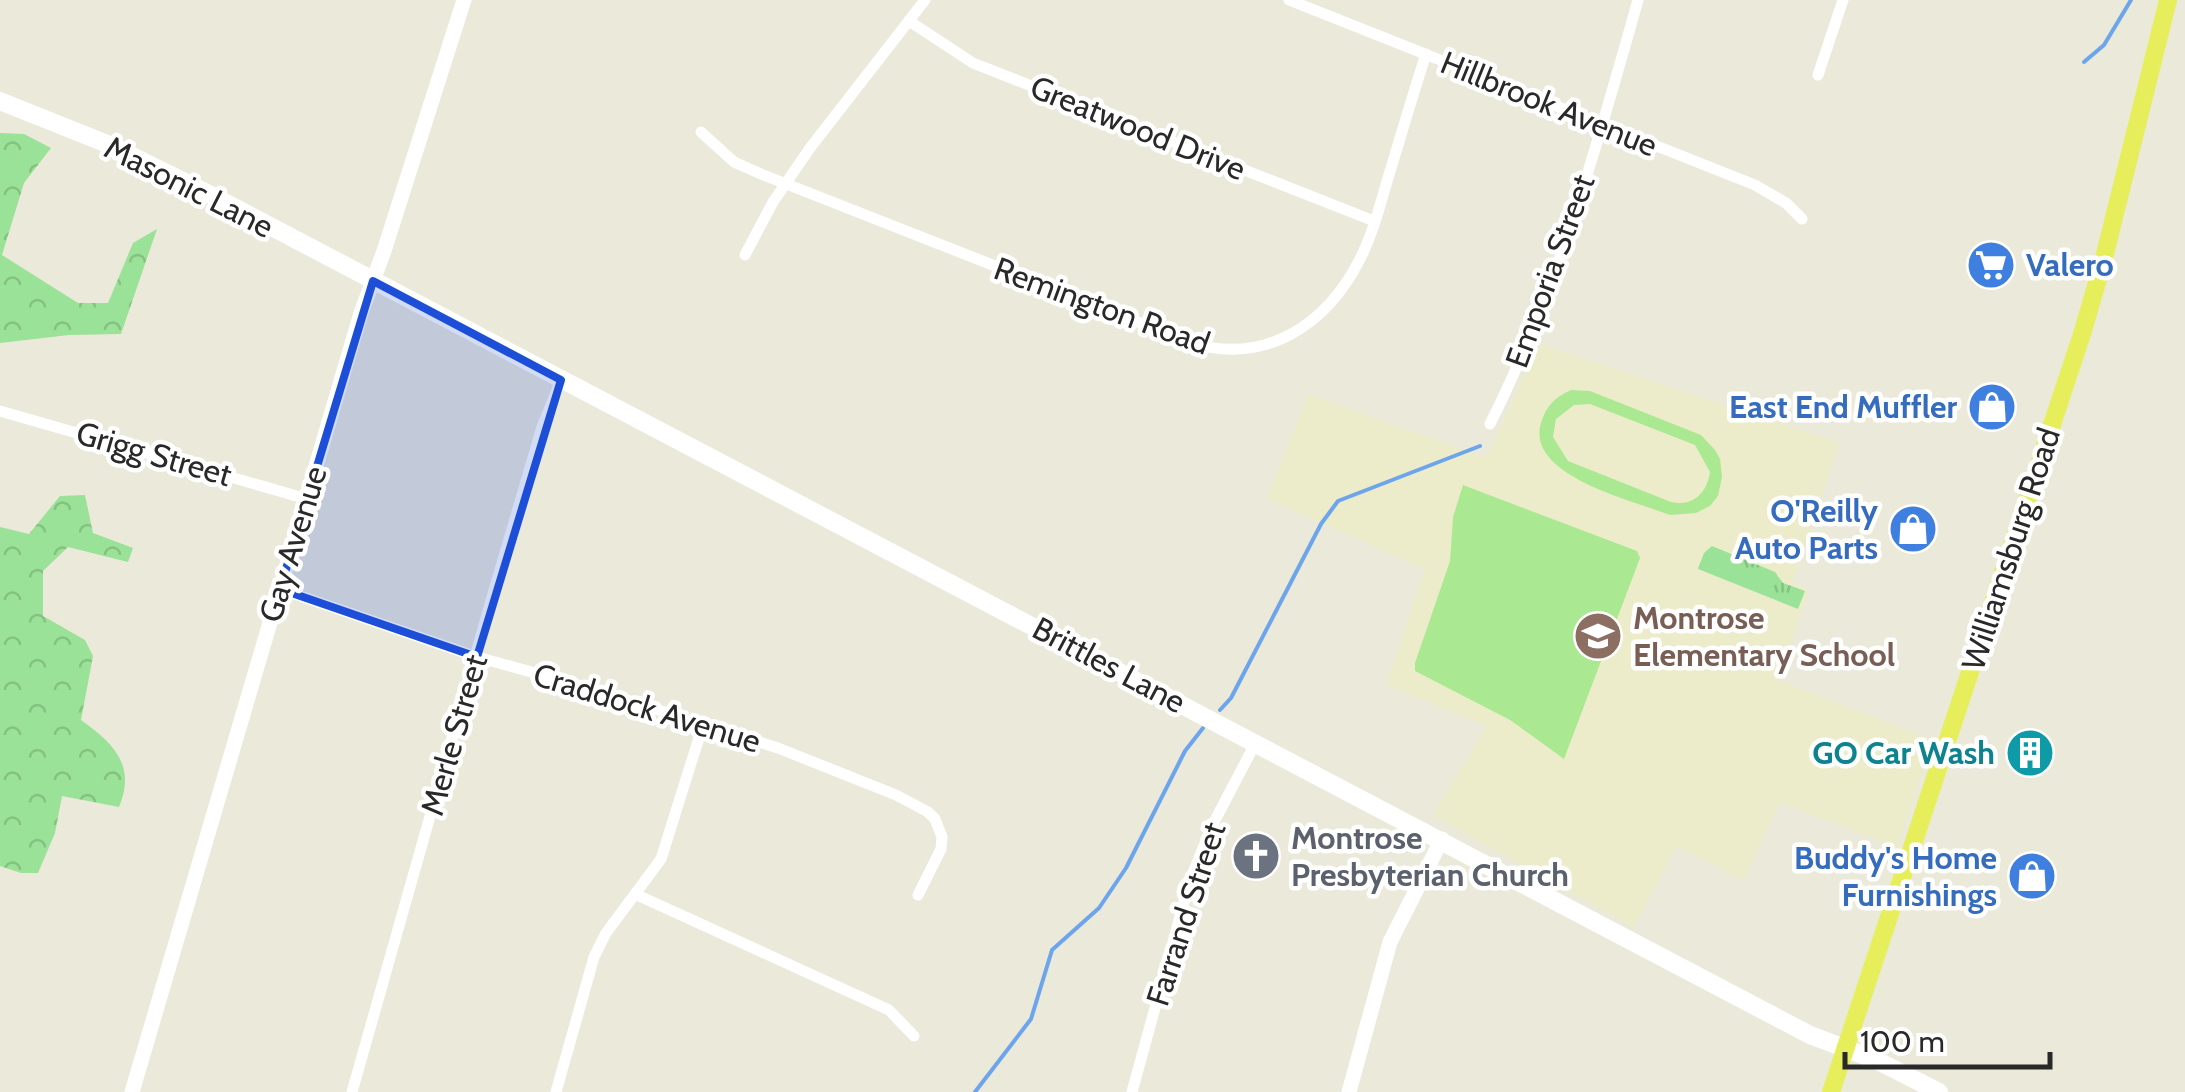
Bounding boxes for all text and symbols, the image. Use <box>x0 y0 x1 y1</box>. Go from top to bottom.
street label: Hillbrook Avenue <box>1435 42 1663 165</box>
street label: Greatwood Drive <box>1025 67 1251 188</box>
street label: Masonic Lane <box>98 127 280 246</box>
street label: Emporia Street <box>1497 169 1603 373</box>
supermarket icon: Valero <box>1965 239 2017 291</box>
place label: Valero <box>2026 245 2114 284</box>
street label: Remington Road <box>989 248 1215 363</box>
shop icon: East End Muffler <box>1966 381 2018 433</box>
place label: East End Muffler <box>1729 387 1957 426</box>
street label: Grigg Street <box>72 413 236 494</box>
street label: Williamsburg Road <box>1953 423 2068 675</box>
street label: Gay Avenue <box>250 461 335 627</box>
place label: O'Reilly Auto Parts <box>1735 491 1879 567</box>
shop icon: O'Reilly Auto Parts <box>1887 503 1939 555</box>
place label: Montrose Elementary School <box>1633 598 1895 674</box>
street label: Brittles Lane <box>1026 608 1192 721</box>
school or university icon: Montrose Elementary School <box>1572 610 1624 662</box>
street label: Merle Street <box>412 650 495 820</box>
street label: Craddock Avenue <box>529 654 765 761</box>
building icon: GO Car Wash <box>2004 727 2056 779</box>
place label: GO Car Wash <box>1812 733 1995 772</box>
street label: Farrand Street <box>1138 817 1234 1011</box>
place label: Montrose Presbyterian Church <box>1291 818 1569 894</box>
church icon: Montrose Presbyterian Church <box>1230 830 1282 882</box>
place label: Buddy's Home Furnishings <box>1794 838 1997 914</box>
shop icon: Buddy's Home Furnishings <box>2006 850 2058 902</box>
scale bar <box>1845 1007 2050 1069</box>
text: 100 m <box>1860 1023 1945 1060</box>

